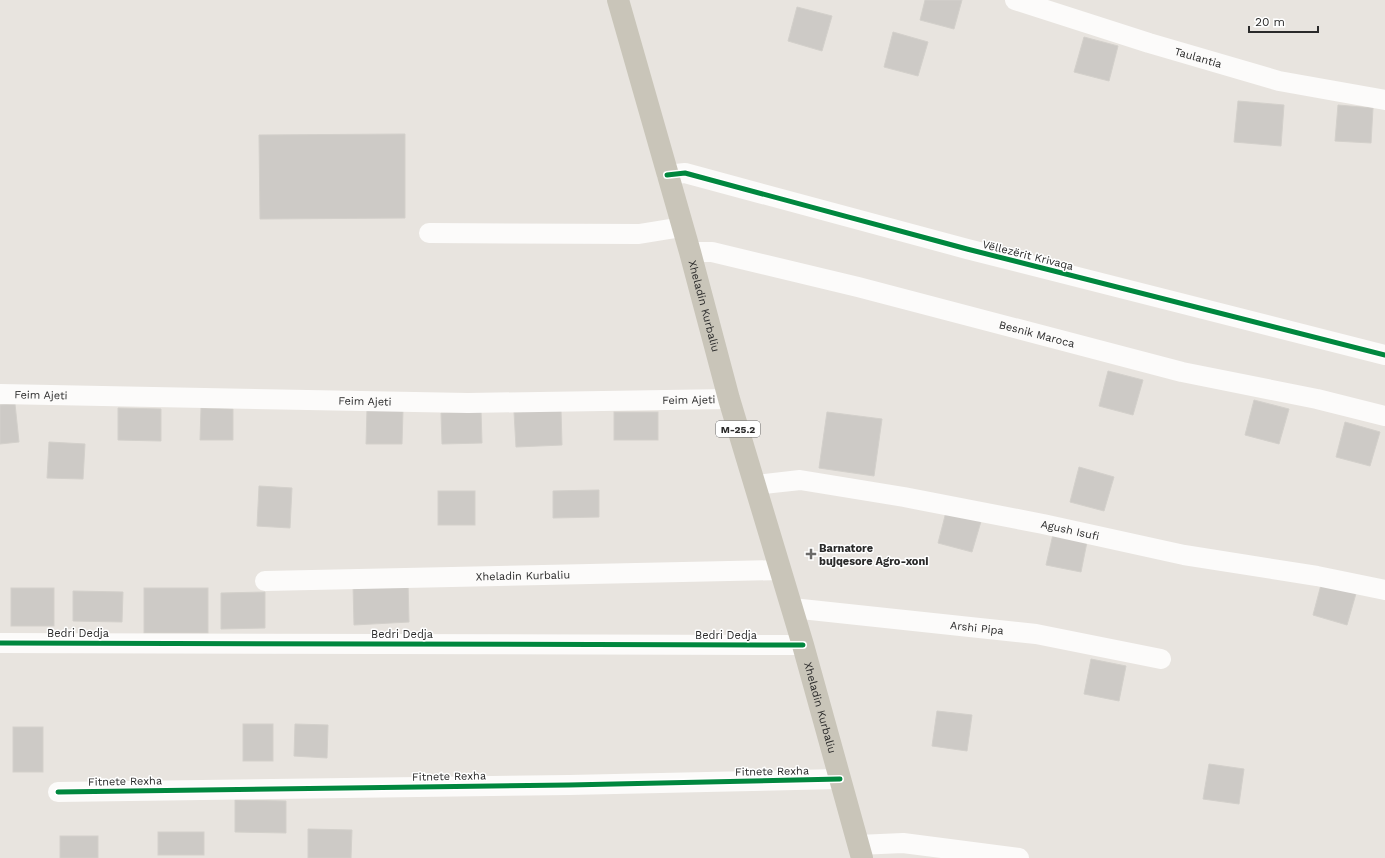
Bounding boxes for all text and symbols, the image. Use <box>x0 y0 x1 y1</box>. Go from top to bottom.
scale bar <box>1249 8 1318 34</box>
text: 20 m <box>1255 15 1285 29</box>
street label: Taulantia <box>1173 45 1223 71</box>
street label: Vëllezërit Krivaqa <box>981 238 1075 273</box>
street label: Xheladin Kurbaliu <box>685 259 722 353</box>
street label: Besnik Maroca <box>997 318 1076 351</box>
street label: Feim Ajeti <box>14 388 68 402</box>
street label: Feim Ajeti <box>662 393 716 407</box>
street label: Feim Ajeti <box>338 395 392 409</box>
road number: M-25.2 <box>716 421 760 437</box>
street label: Agush Isufi <box>1040 518 1100 543</box>
place label: Barnatore bujqesore Agro-xoni <box>819 542 928 568</box>
marker: Barnatore bujqesore Agro-xoni <box>806 549 816 559</box>
street label: Xheladin Kurbaliu <box>476 568 570 583</box>
street label: Arshi Pipa <box>950 619 1004 638</box>
street label: Bedri Dedja <box>47 627 109 640</box>
street label: Bedri Dedja <box>371 628 433 641</box>
street label: Bedri Dedja <box>695 629 757 642</box>
street label: Xheladin Kurbaliu <box>801 661 839 755</box>
street label: Fitnete Rexha <box>735 764 809 779</box>
street label: Fitnete Rexha <box>412 769 486 784</box>
street label: Fitnete Rexha <box>88 774 162 789</box>

